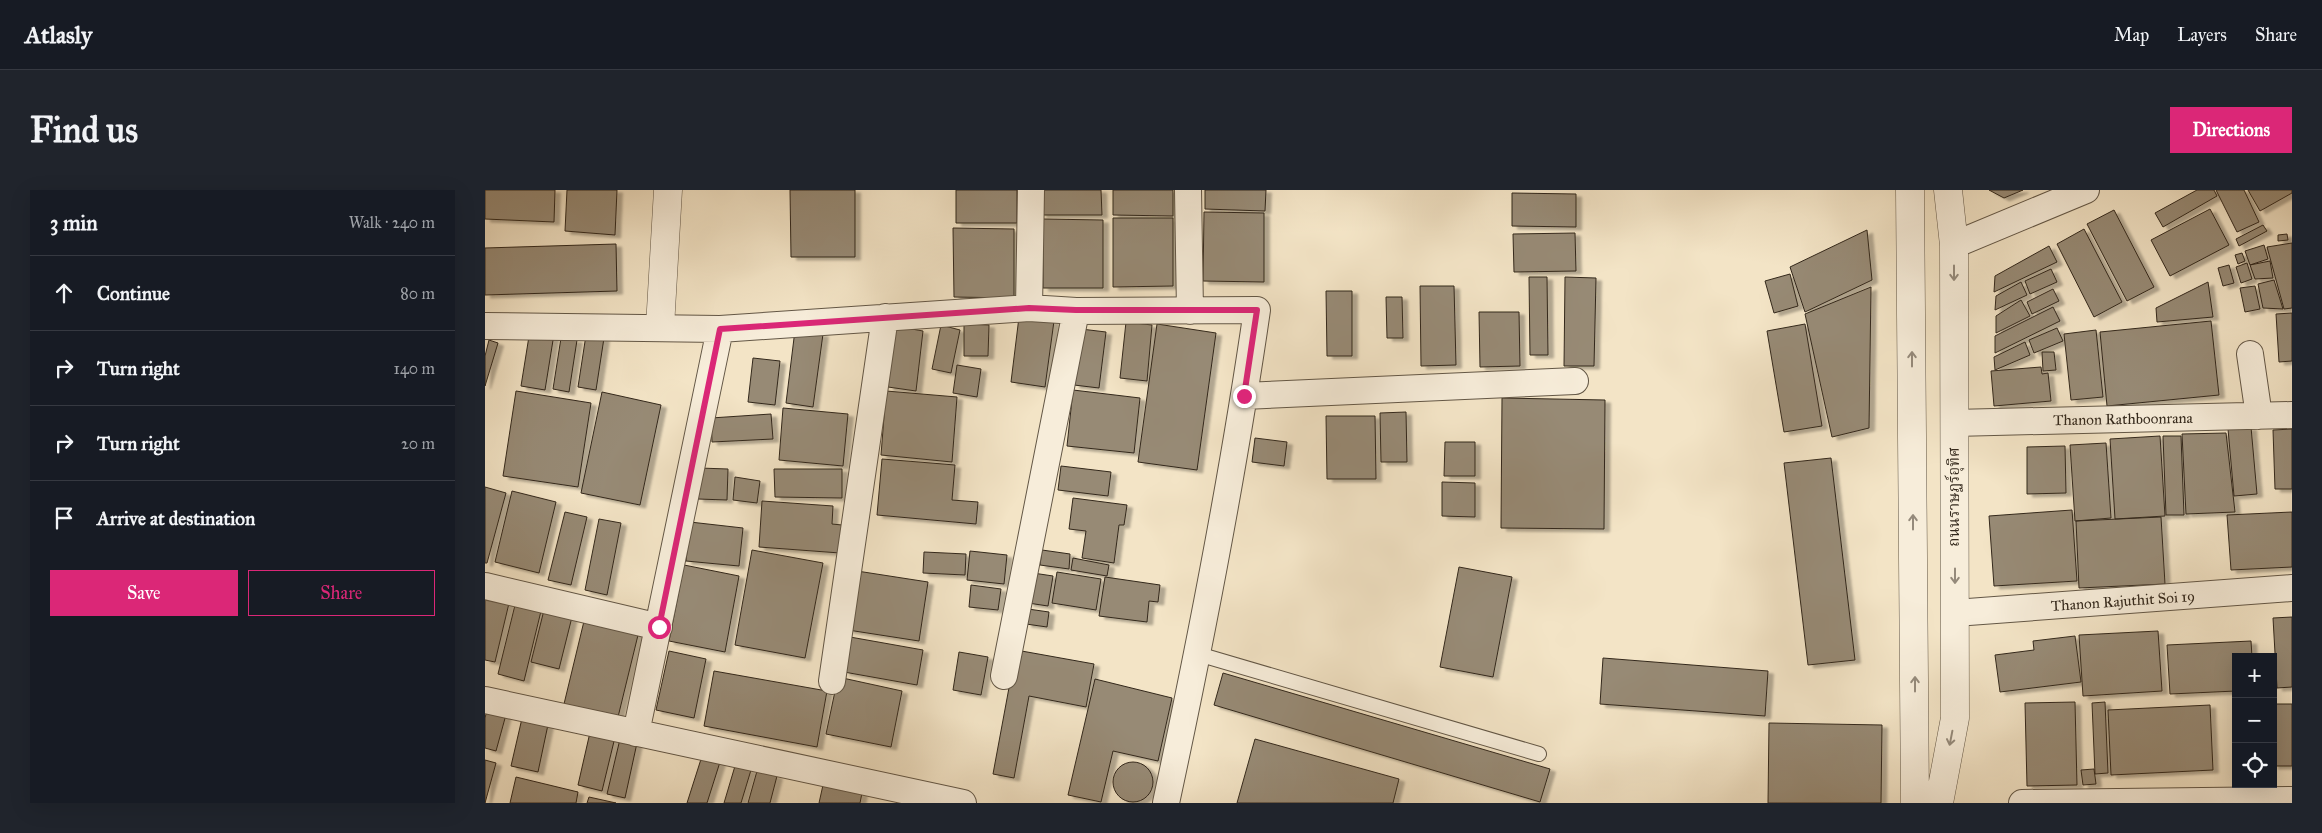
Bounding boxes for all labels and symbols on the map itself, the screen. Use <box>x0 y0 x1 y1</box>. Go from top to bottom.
one-way arrow <box>1949 265 1959 281</box>
one-way arrow <box>1907 352 1917 368</box>
route end <box>1233 385 1256 408</box>
street label: Thanon Rathboonrana <box>2053 409 2194 429</box>
street label: ถนนราษฏร์อุทิศ <box>1944 447 1965 547</box>
one-way arrow <box>1908 514 1918 530</box>
one-way arrow <box>1950 568 1960 584</box>
street label: Thanon Rajuthit Soi 19 <box>2050 587 2196 615</box>
route start <box>648 616 671 639</box>
one-way arrow <box>1910 677 1920 693</box>
one-way arrow <box>1946 730 1955 746</box>

